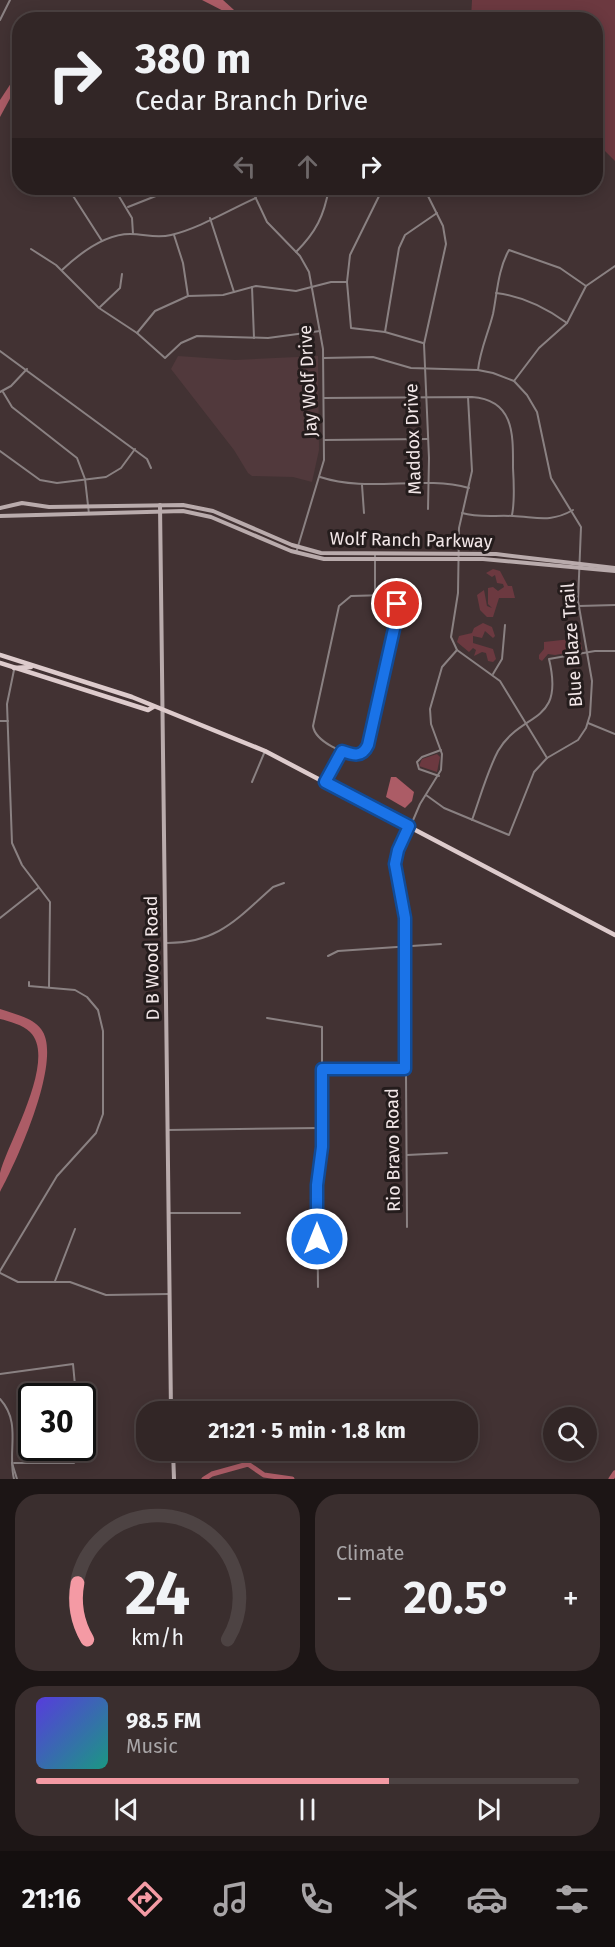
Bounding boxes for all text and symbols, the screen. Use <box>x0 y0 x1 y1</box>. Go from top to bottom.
text: 380 m <box>135 34 251 84</box>
icon: right <box>36 36 114 114</box>
text: Cedar Branch Drive <box>135 85 368 117</box>
icon: left <box>228 150 261 183</box>
icon: ahead <box>291 150 324 183</box>
icon: right <box>354 150 387 183</box>
street label: Jay Wolf Drive <box>294 324 322 438</box>
street label: Maddox Drive <box>400 383 426 495</box>
street label: Wolf Ranch Parkway <box>329 528 493 552</box>
pin <box>371 578 422 629</box>
street label: Blue Blaze Trail <box>557 582 587 708</box>
icon: arrive <box>380 587 413 620</box>
street label: D B Wood Road <box>140 895 164 1021</box>
street label: Rio Bravo Road <box>381 1088 405 1212</box>
position arrow <box>285 1207 349 1271</box>
speed limit sign: 30 <box>18 1383 96 1461</box>
map controls <box>543 1407 597 1461</box>
button: search <box>543 1407 597 1461</box>
text: 21:21 · 5 min · 1.8 km <box>208 1417 406 1444</box>
text: Climate <box>336 1541 404 1565</box>
text: 24 <box>125 1556 190 1631</box>
text: 20.5° <box>404 1571 512 1625</box>
text: − <box>336 1579 353 1619</box>
text: + <box>563 1579 579 1619</box>
text: km/h <box>131 1625 184 1651</box>
text: 98.5 FM <box>126 1707 201 1734</box>
text: Music <box>126 1734 178 1758</box>
icon: previous <box>110 1793 143 1826</box>
icon: pause <box>291 1793 324 1826</box>
icon: next <box>472 1793 505 1826</box>
icon: directions <box>124 1878 166 1920</box>
icon: music <box>210 1878 252 1920</box>
icon: phone <box>295 1878 337 1920</box>
icon: climate <box>380 1878 422 1920</box>
icon: car <box>466 1878 508 1920</box>
icon: filters <box>551 1878 593 1920</box>
text: 21:16 <box>22 1883 81 1915</box>

